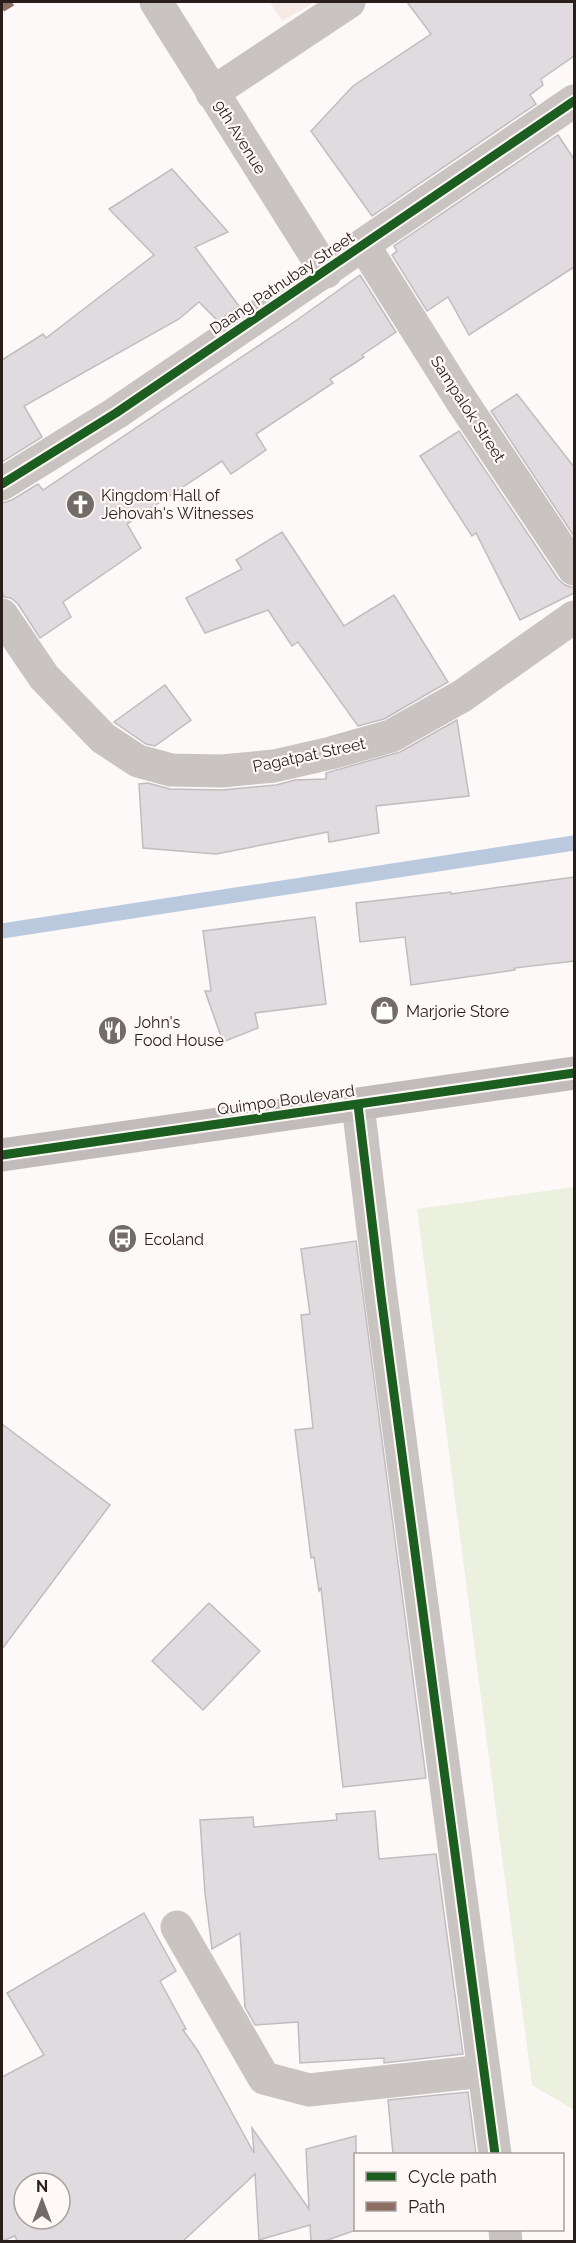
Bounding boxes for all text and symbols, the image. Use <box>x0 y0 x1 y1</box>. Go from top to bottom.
street label: 9th Avenue <box>210 96 270 178</box>
street label: Daang Patnubay Street <box>206 227 358 338</box>
street label: Sampalok Street <box>427 352 510 466</box>
place label: Kingdom Hall of Jehovah's Witnesses <box>101 486 254 523</box>
church icon: Kingdom Hall of Jehovah's Witnesses <box>64 488 96 520</box>
street label: Pagatpat Street <box>251 734 368 776</box>
shop icon: Marjorie Store <box>369 995 401 1027</box>
place label: Marjorie Store <box>406 1002 509 1021</box>
place label: John's Food House <box>134 1013 224 1050</box>
restaurant icon: John's Food House <box>97 1015 129 1047</box>
street label: Quimpo Boulevard <box>216 1081 356 1119</box>
bus stop icon: Ecoland <box>107 1223 139 1255</box>
place label: Ecoland <box>144 1230 204 1249</box>
legend <box>354 2153 564 2231</box>
text: Cycle path <box>408 2166 497 2187</box>
north arrow <box>12 2171 72 2231</box>
text: N <box>36 2177 48 2196</box>
text: Path <box>408 2196 445 2217</box>

